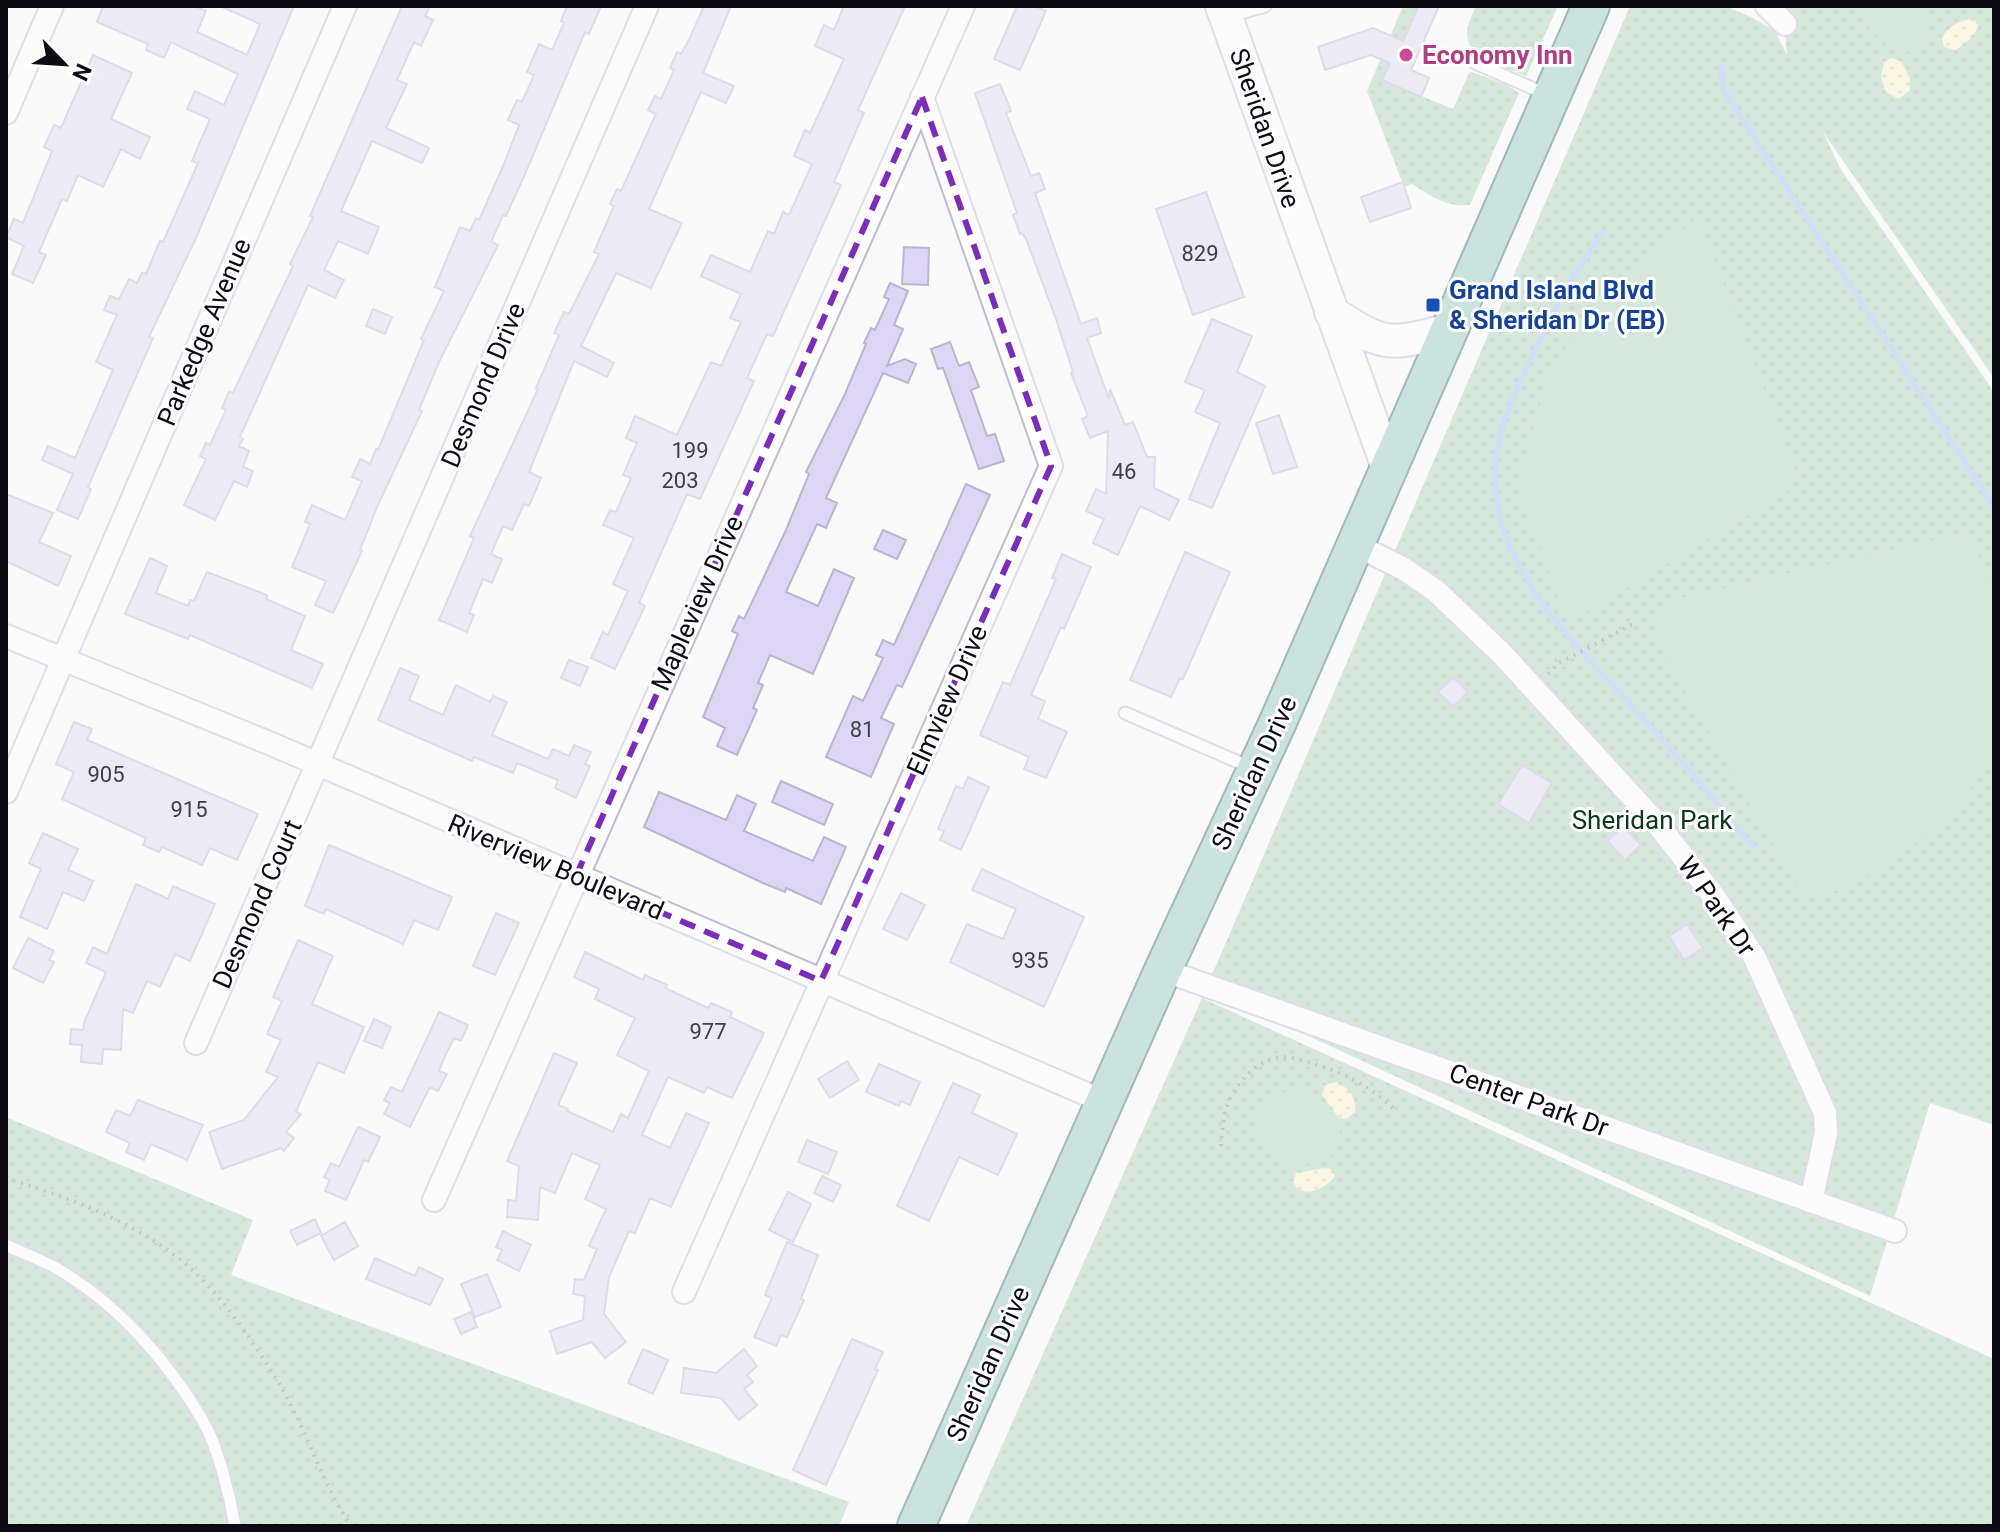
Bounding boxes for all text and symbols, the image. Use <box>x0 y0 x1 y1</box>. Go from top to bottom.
north arrow <box>24 24 104 104</box>
place label: Economy Inn <box>1422 40 1573 70</box>
street label: Sheridan Drive <box>1224 44 1306 212</box>
marker: Economy Inn <box>1397 46 1415 64</box>
text: N <box>67 60 96 85</box>
street label: Parkedge Avenue <box>151 234 257 430</box>
house number: 829 <box>1181 241 1219 266</box>
place label: Grand Island Blvd & Sheridan Dr (EB) <box>1449 275 1665 335</box>
marker: Grand Island Blvd & Sheridan Dr (EB) <box>1424 296 1442 314</box>
street label: Desmond Drive <box>435 298 531 472</box>
house number: 199 <box>671 438 709 463</box>
house number: 46 <box>1112 459 1136 484</box>
house number: 203 <box>661 468 699 493</box>
street label: Mapleview Drive <box>645 511 749 695</box>
street label: Elmview Drive <box>901 620 993 780</box>
street label: Sheridan Drive <box>1205 691 1303 855</box>
house number: 81 <box>850 717 874 742</box>
house number: 905 <box>87 762 125 787</box>
house number: 915 <box>170 797 208 822</box>
park label: Sheridan Park <box>1572 805 1733 835</box>
street label: Riverview Boulevard <box>444 808 668 926</box>
street label: Desmond Court <box>206 815 308 993</box>
street label: W Park Dr <box>1672 851 1762 962</box>
house number: 935 <box>1011 948 1049 973</box>
house number: 977 <box>689 1019 727 1044</box>
street label: Center Park Dr <box>1445 1057 1613 1143</box>
street label: Sheridan Drive <box>940 1282 1036 1446</box>

